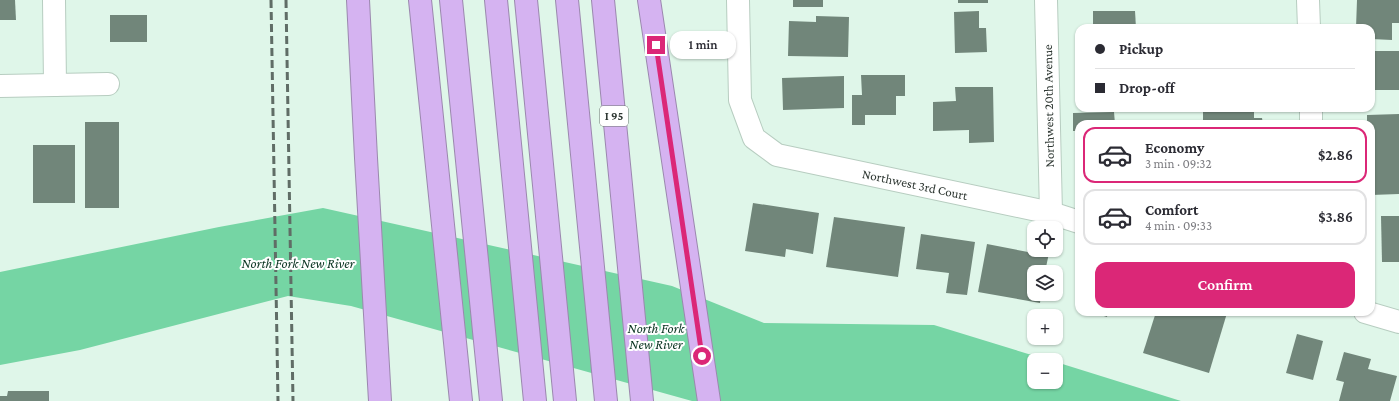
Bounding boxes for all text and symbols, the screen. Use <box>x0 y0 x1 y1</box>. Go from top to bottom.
callout: 1 min <box>670 31 736 59</box>
route end <box>647 36 665 54</box>
text: 1 min <box>689 37 717 52</box>
text: Pickup <box>1119 41 1163 57</box>
street label: Northwest 20th Avenue <box>1040 44 1057 168</box>
text: Drop-off <box>1119 80 1175 96</box>
road number: I 95 <box>600 106 628 126</box>
icon: car <box>1097 137 1133 173</box>
text: Economy <box>1145 140 1204 156</box>
text: $2.86 <box>1318 147 1353 163</box>
text: 3 min · 09:32 <box>1145 156 1212 171</box>
street label: Northwest 3rd Court <box>861 166 970 203</box>
icon: car <box>1097 199 1133 235</box>
text: Comfort <box>1145 202 1199 218</box>
text: $3.86 <box>1318 209 1353 225</box>
text: 4 min · 09:33 <box>1145 218 1212 233</box>
map controls <box>1027 221 1063 389</box>
button: locate <box>1027 221 1063 257</box>
water label: North Fork New River <box>242 255 356 271</box>
button: Confirm <box>1095 262 1355 308</box>
button: layers <box>1027 265 1063 301</box>
button: + <box>1027 309 1063 345</box>
water label: North Fork New River <box>628 320 685 352</box>
route start <box>693 347 711 365</box>
button: − <box>1027 353 1063 389</box>

